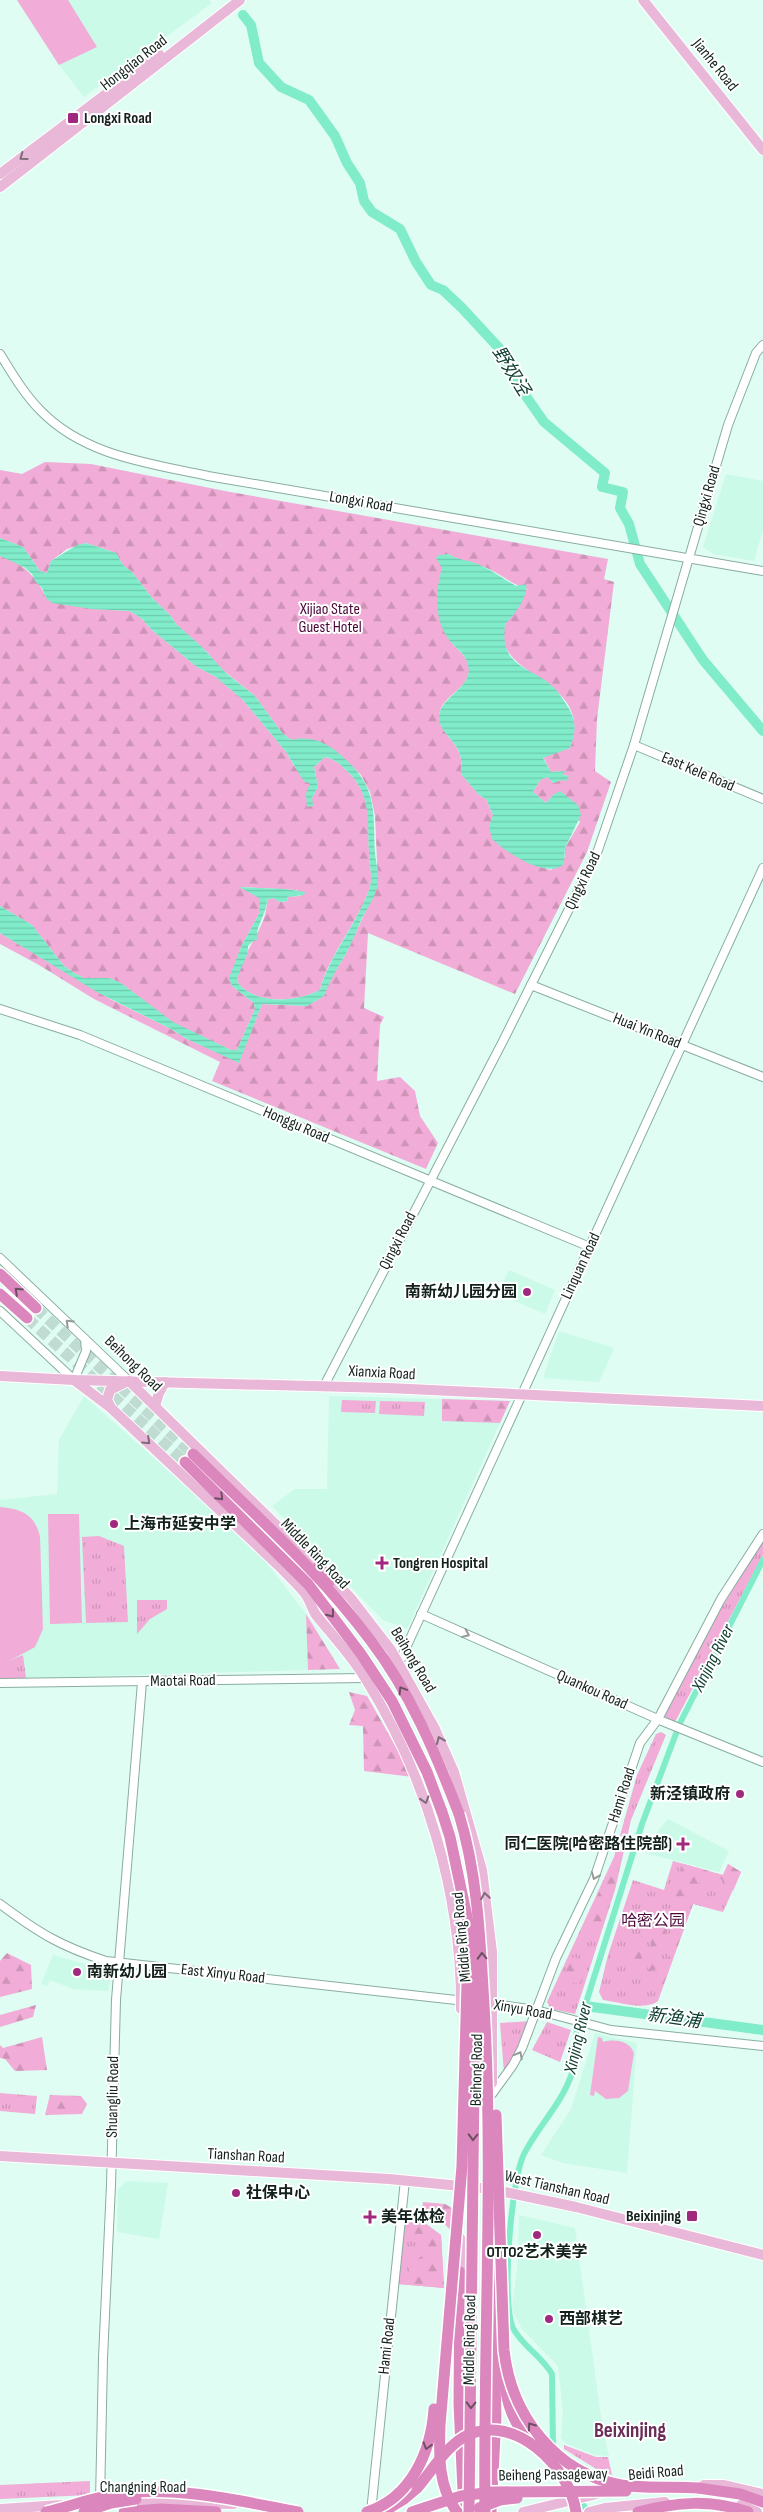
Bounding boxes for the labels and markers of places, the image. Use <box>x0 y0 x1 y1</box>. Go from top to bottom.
place label: Longxi Road <box>84 109 152 128</box>
marker: Longxi Road <box>66 111 80 125</box>
place label: 南新幼儿园分园 <box>405 1282 517 1302</box>
marker: 南新幼儿园分园 <box>521 1286 533 1298</box>
place label: 上海市延安中学 <box>124 1515 236 1534</box>
marker: 上海市延安中学 <box>108 1518 120 1530</box>
place label: Tongren Hospital <box>393 1554 488 1573</box>
marker: Tongren Hospital <box>375 1556 389 1570</box>
place label: 新泾镇政府 <box>650 1784 730 1804</box>
marker: 新泾镇政府 <box>734 1788 746 1800</box>
place label: 同仁医院(哈密路住院部) <box>505 1834 672 1854</box>
marker: 同仁医院(哈密路住院部) <box>676 1837 690 1851</box>
place label: 南新幼儿园 <box>87 1962 167 1982</box>
marker: 南新幼儿园 <box>71 1966 83 1978</box>
place label: 社保中心 <box>246 2183 310 2203</box>
marker: 社保中心 <box>230 2187 242 2199</box>
place label: 美年体检 <box>381 2207 445 2227</box>
place label: Beixinjing <box>626 2207 681 2226</box>
marker: Beixinjing <box>685 2209 699 2223</box>
marker: 美年体检 <box>363 2210 377 2224</box>
marker: OTTO2艺术美学 <box>531 2229 543 2241</box>
place label: OTTO2艺术美学 <box>486 2243 588 2262</box>
place label: 西部棋艺 <box>559 2309 623 2329</box>
marker: 西部棋艺 <box>543 2313 555 2325</box>

